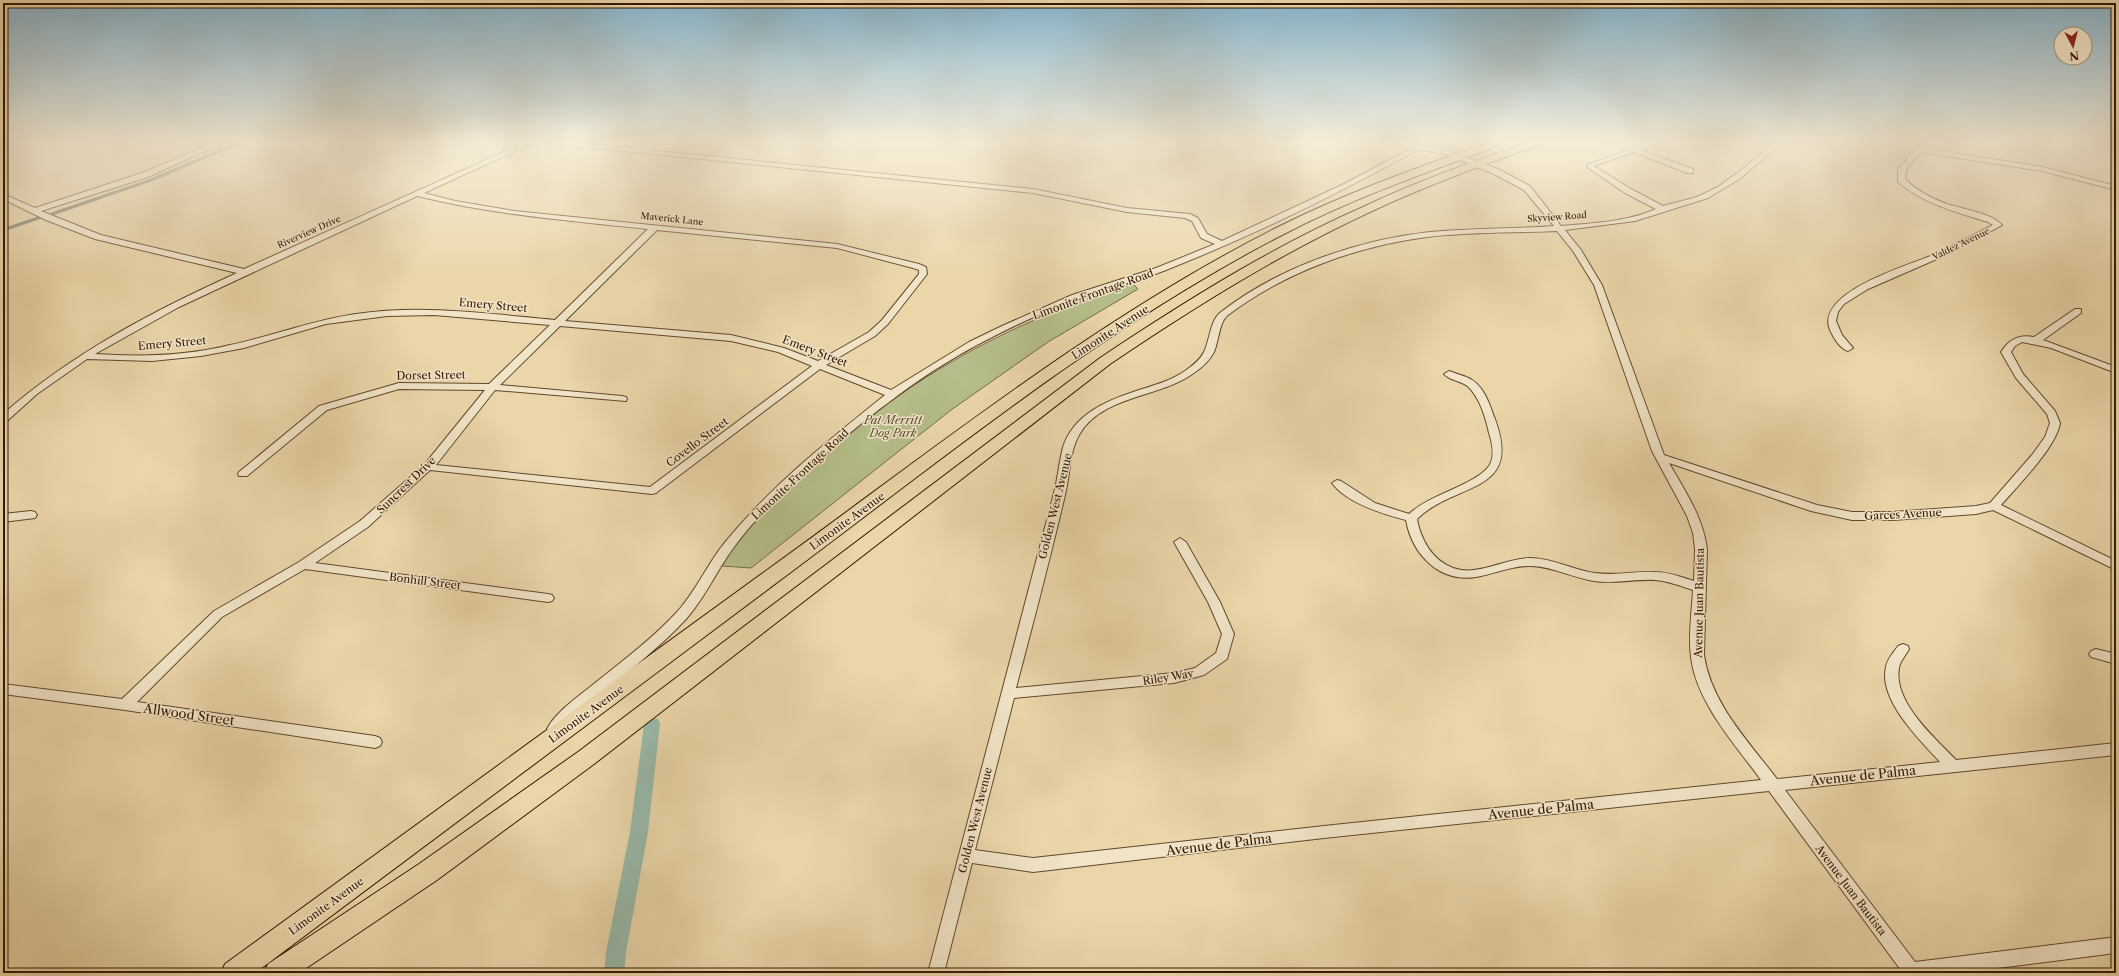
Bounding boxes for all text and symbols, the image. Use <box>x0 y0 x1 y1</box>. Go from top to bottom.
north arrow <box>2053 26 2093 66</box>
text: N <box>2068 48 2080 64</box>
street label: Skyview Road <box>1527 209 1588 224</box>
street label: Maverick Lane <box>640 210 704 227</box>
street label: Riverview Drive <box>275 213 342 250</box>
street label: Valdez Avenue <box>1929 225 1991 263</box>
street label: Limonite Frontage Road <box>1031 265 1156 322</box>
street label: Emery Street <box>458 295 528 315</box>
street label: Limonite Avenue <box>1069 302 1151 362</box>
street label: Emery Street <box>781 332 850 370</box>
street label: Emery Street <box>137 333 207 353</box>
street label: Dorset Street <box>396 367 466 383</box>
park label: Pat Merritt Dog Park <box>863 413 923 440</box>
street label: Covello Street <box>663 414 731 470</box>
street label: Limonite Frontage Road <box>749 425 852 523</box>
street label: Golden West Avenue <box>1035 452 1075 560</box>
street label: Suncrest Drive <box>374 453 438 517</box>
street label: Limonite Avenue <box>807 489 887 553</box>
street label: Garces Avenue <box>1864 505 1942 523</box>
street label: Avenue Juan Bautista <box>1691 548 1707 659</box>
street label: Bonhill Street <box>388 570 462 592</box>
street label: Riley Way <box>1141 666 1195 688</box>
street label: Limonite Avenue <box>546 682 626 746</box>
street label: Allwood Street <box>141 700 236 728</box>
street label: Avenue de Palma <box>1808 761 1917 789</box>
street label: Golden West Avenue <box>955 766 995 874</box>
street label: Avenue de Palma <box>1486 795 1595 823</box>
street label: Avenue de Palma <box>1164 830 1273 859</box>
street label: Avenue Juan Bautista <box>1812 841 1890 938</box>
street label: Limonite Avenue <box>286 874 366 938</box>

